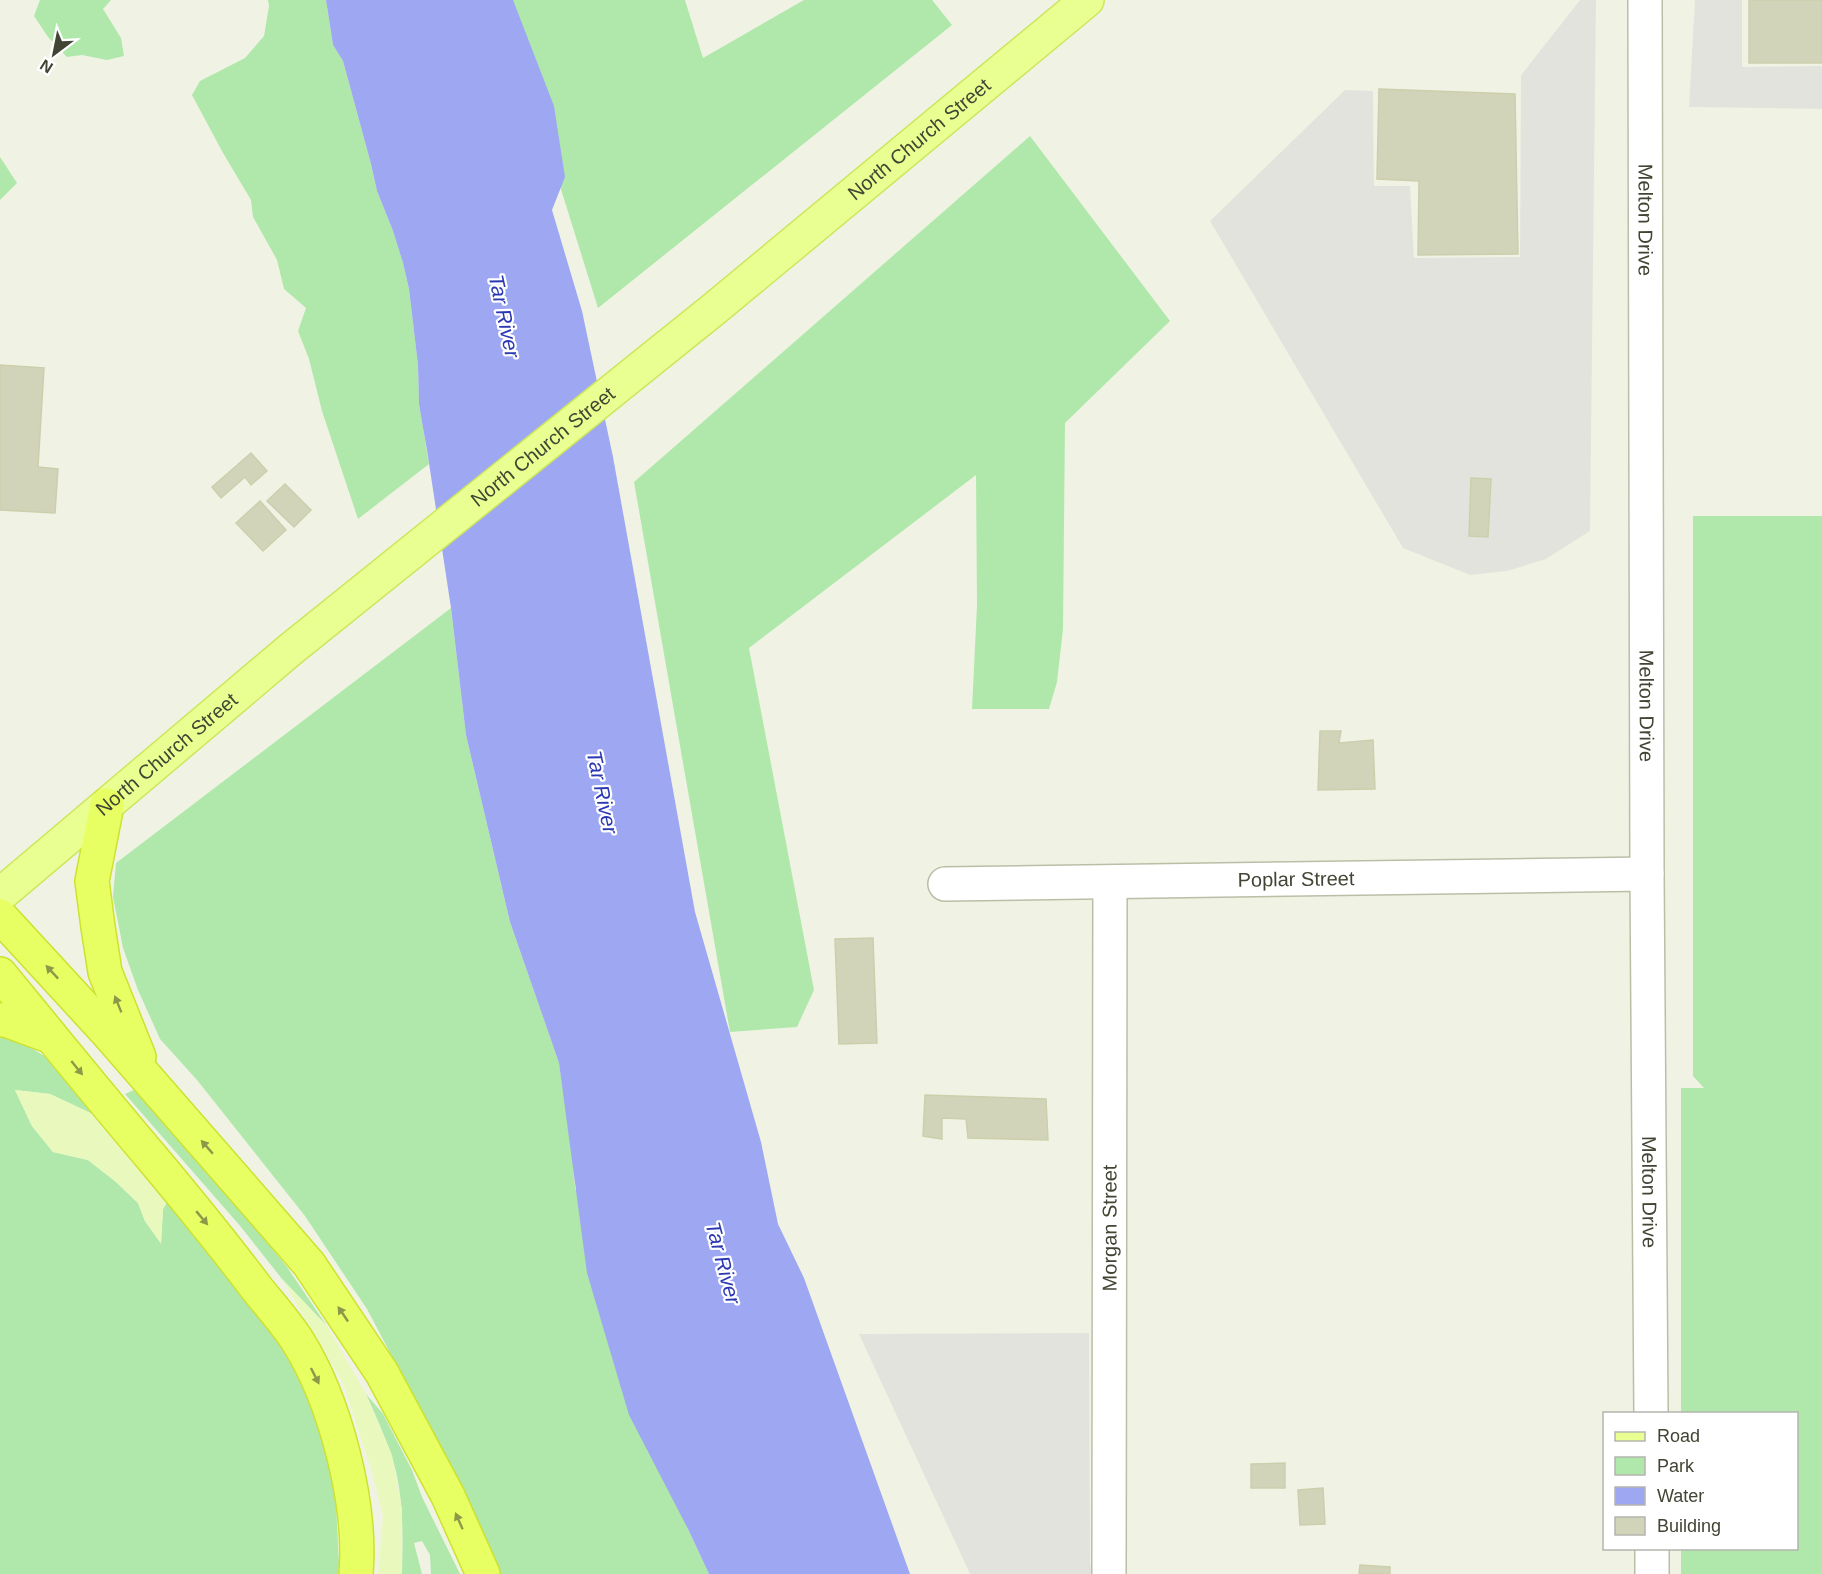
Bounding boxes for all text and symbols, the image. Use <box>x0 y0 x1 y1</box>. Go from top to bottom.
north arrow <box>24 24 84 84</box>
text: N <box>37 56 56 77</box>
street label: North Church Street <box>843 74 995 204</box>
street label: Melton Drive <box>1634 164 1657 276</box>
water label: Tar River <box>484 272 525 361</box>
street label: North Church Street <box>466 382 619 511</box>
street label: Melton Drive <box>1635 650 1658 762</box>
street label: North Church Street <box>91 688 242 820</box>
water label: Tar River <box>582 748 623 837</box>
street label: Poplar Street <box>1237 867 1355 891</box>
one-way arrow <box>45 965 59 980</box>
one-way arrow <box>113 995 122 1013</box>
one-way arrow <box>70 1060 83 1075</box>
street label: Melton Drive <box>1638 1136 1661 1248</box>
one-way arrow <box>201 1140 214 1155</box>
street label: Morgan Street <box>1098 1164 1121 1291</box>
one-way arrow <box>195 1210 208 1226</box>
water label: Tar River <box>701 1219 746 1308</box>
one-way arrow <box>337 1307 349 1323</box>
one-way arrow <box>310 1368 320 1385</box>
legend <box>1603 1412 1798 1550</box>
text: Road <box>1657 1426 1700 1446</box>
text: Park <box>1657 1456 1695 1476</box>
text: Water <box>1657 1486 1704 1506</box>
one-way arrow <box>454 1512 463 1529</box>
text: Building <box>1657 1516 1721 1536</box>

